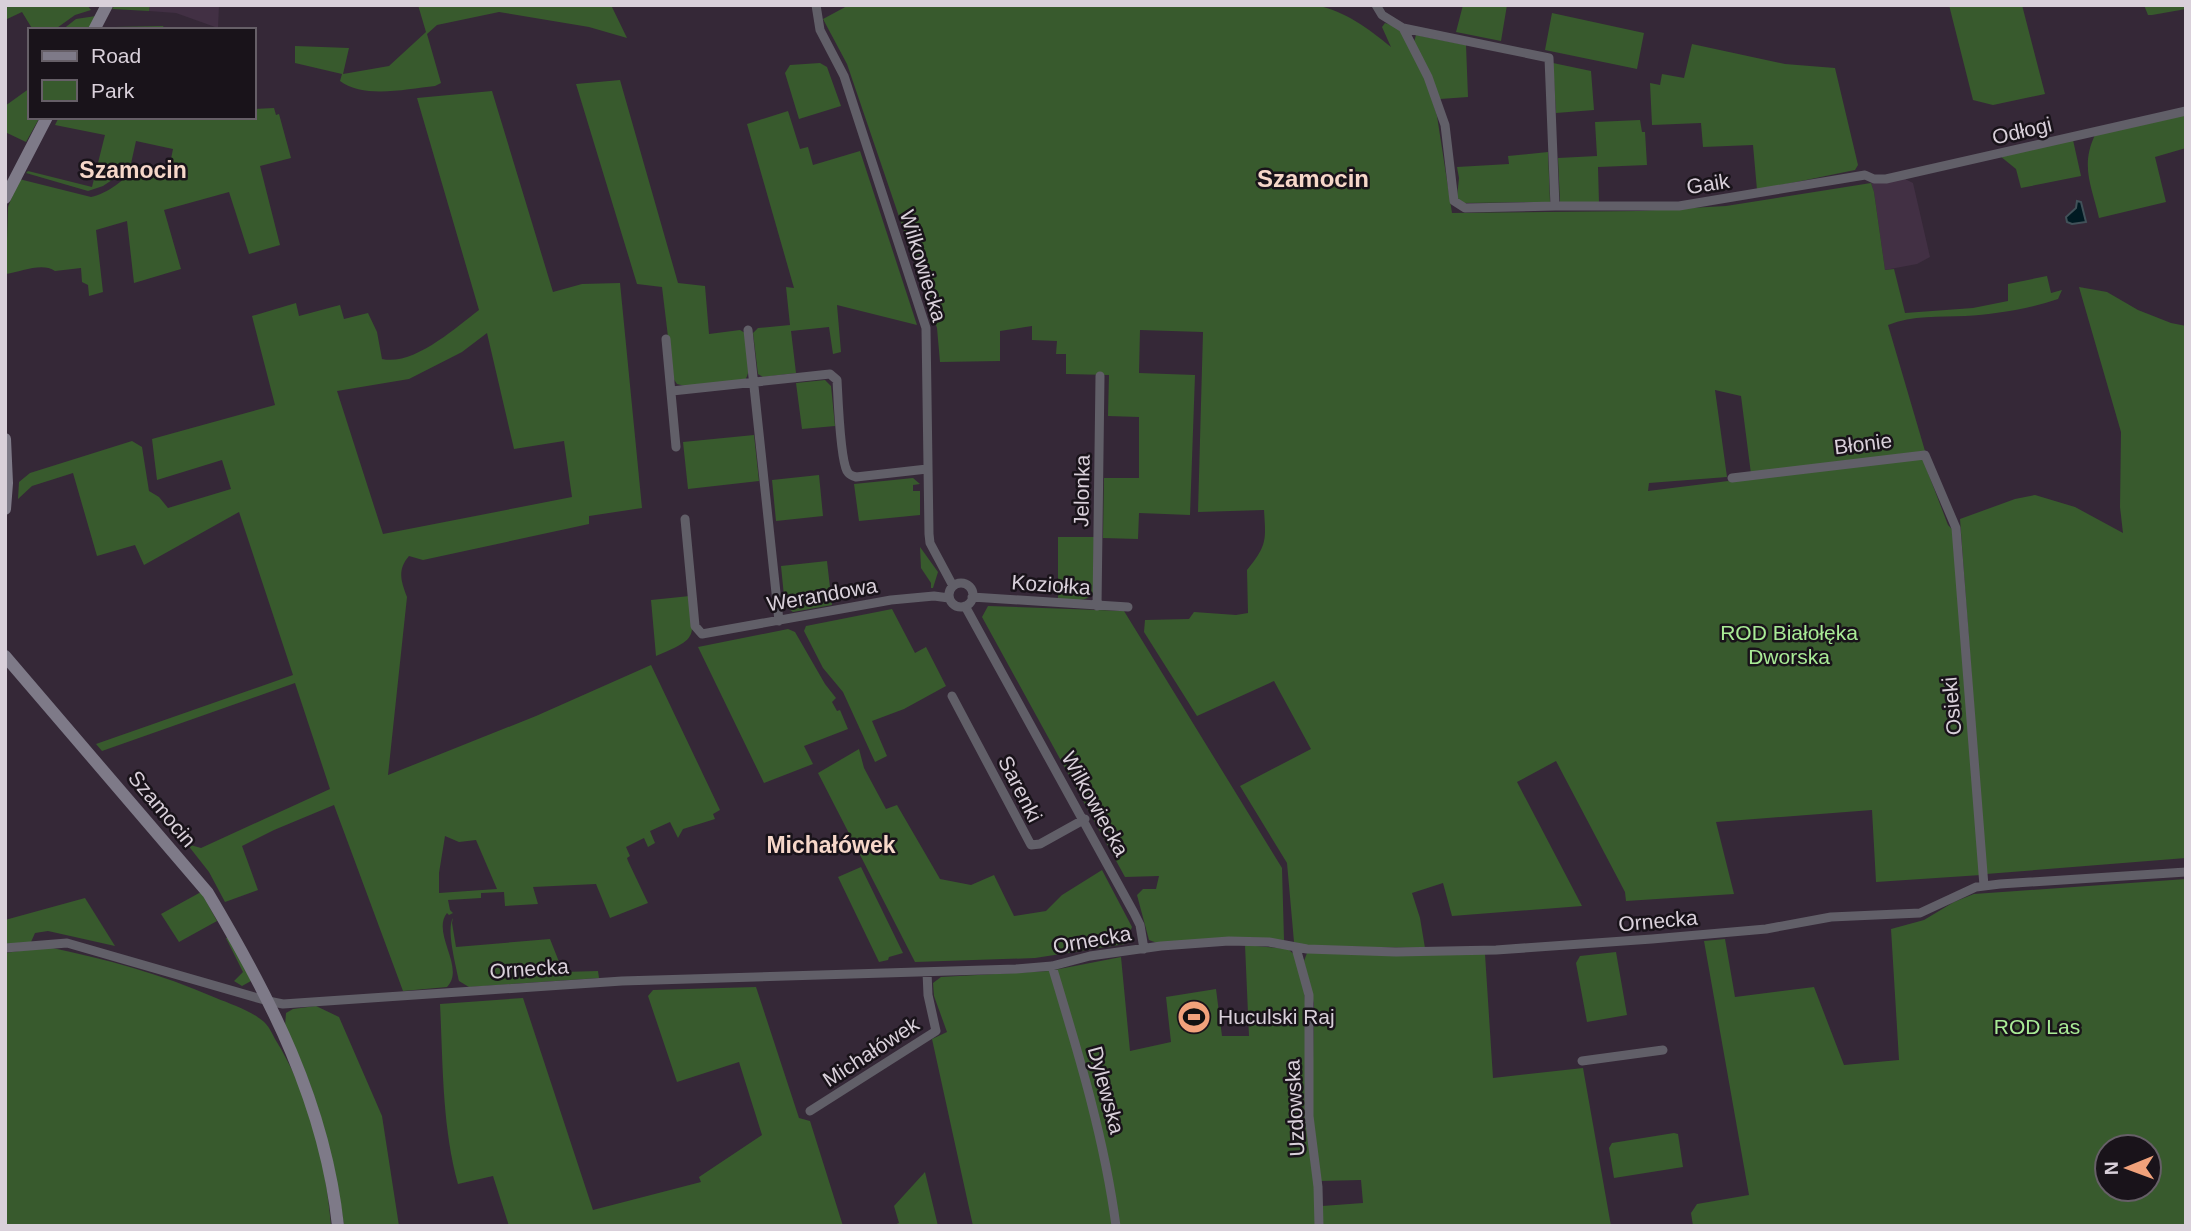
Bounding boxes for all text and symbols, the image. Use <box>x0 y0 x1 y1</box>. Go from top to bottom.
legend <box>28 28 256 119</box>
text: Road <box>91 44 141 67</box>
text: Park <box>91 79 135 102</box>
street label: Odłogi <box>1990 112 2054 149</box>
district label: Szamocin <box>79 157 187 183</box>
district label: Szamocin <box>1257 165 1369 192</box>
street label: Gaik <box>1685 169 1732 198</box>
street label: Wilkowiecka <box>896 207 951 325</box>
street label: Błonie <box>1833 429 1893 458</box>
street label: Jelonka <box>1069 454 1094 527</box>
street label: Koziołka <box>1011 570 1092 599</box>
street label: Werandowa <box>765 573 879 616</box>
park label: ROD Białołęka Dworska <box>1720 621 1858 668</box>
street label: Osieki <box>1938 676 1966 736</box>
street label: Wilkowiecka <box>1057 748 1134 860</box>
street label: Sarenki <box>994 752 1047 826</box>
street label: Szamocin <box>124 766 201 851</box>
district label: Michałówek <box>766 832 896 858</box>
street label: Ornecka <box>1617 906 1699 935</box>
street label: Ornecka <box>1051 921 1133 958</box>
street label: Ornecka <box>489 954 570 983</box>
sports icon: Huculski Raj <box>1175 998 1213 1036</box>
place label: Huculski Raj <box>1218 1005 1335 1028</box>
street label: Michałówek <box>818 1012 923 1091</box>
park label: ROD Las <box>1994 1015 2080 1038</box>
street label: Dylewska <box>1084 1043 1129 1137</box>
street label: Uzdowska <box>1280 1059 1309 1157</box>
north arrow <box>2093 1133 2163 1203</box>
text: N <box>2101 1161 2122 1175</box>

